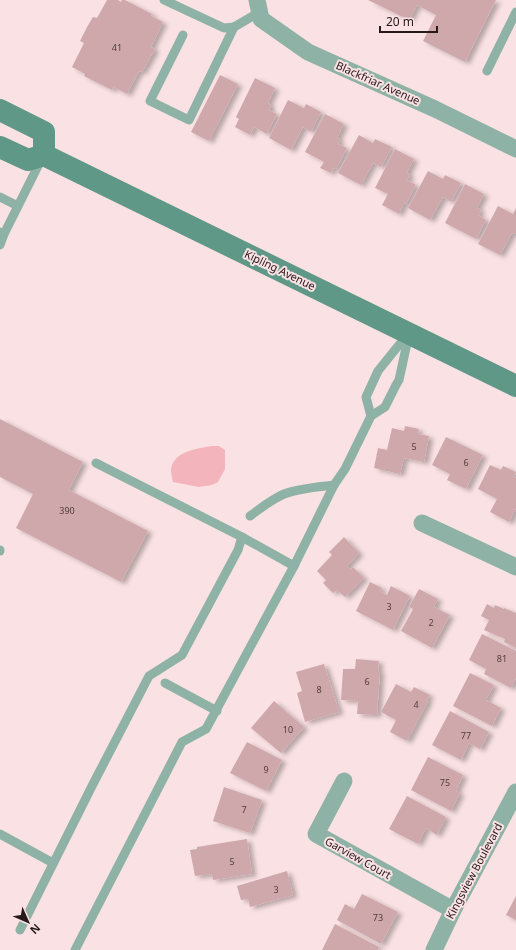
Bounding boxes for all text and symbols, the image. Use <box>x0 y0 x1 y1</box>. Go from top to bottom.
scale bar <box>380 8 437 34</box>
text: 20 m <box>386 13 414 30</box>
house number: 41 <box>112 41 122 54</box>
street label: Blackfriar Avenue <box>334 57 423 108</box>
street label: Kipling Avenue <box>242 246 318 293</box>
house number: 5 <box>411 440 417 453</box>
house number: 6 <box>463 456 469 469</box>
house number: 390 <box>59 504 75 517</box>
house number: 3 <box>386 600 392 613</box>
house number: 2 <box>428 616 434 629</box>
house number: 81 <box>497 652 507 665</box>
house number: 6 <box>364 675 370 688</box>
house number: 8 <box>316 683 322 696</box>
house number: 4 <box>413 698 419 711</box>
house number: 10 <box>283 723 293 736</box>
house number: 77 <box>461 729 471 742</box>
house number: 9 <box>263 763 269 776</box>
house number: 75 <box>440 776 450 789</box>
house number: 7 <box>241 803 247 816</box>
street label: Kingsview Boulevard <box>442 820 505 921</box>
street label: Garview Court <box>322 833 394 882</box>
house number: 5 <box>229 855 235 868</box>
house number: 3 <box>273 883 279 896</box>
north arrow <box>8 902 48 942</box>
house number: 73 <box>373 911 383 924</box>
text: N <box>27 921 44 938</box>

